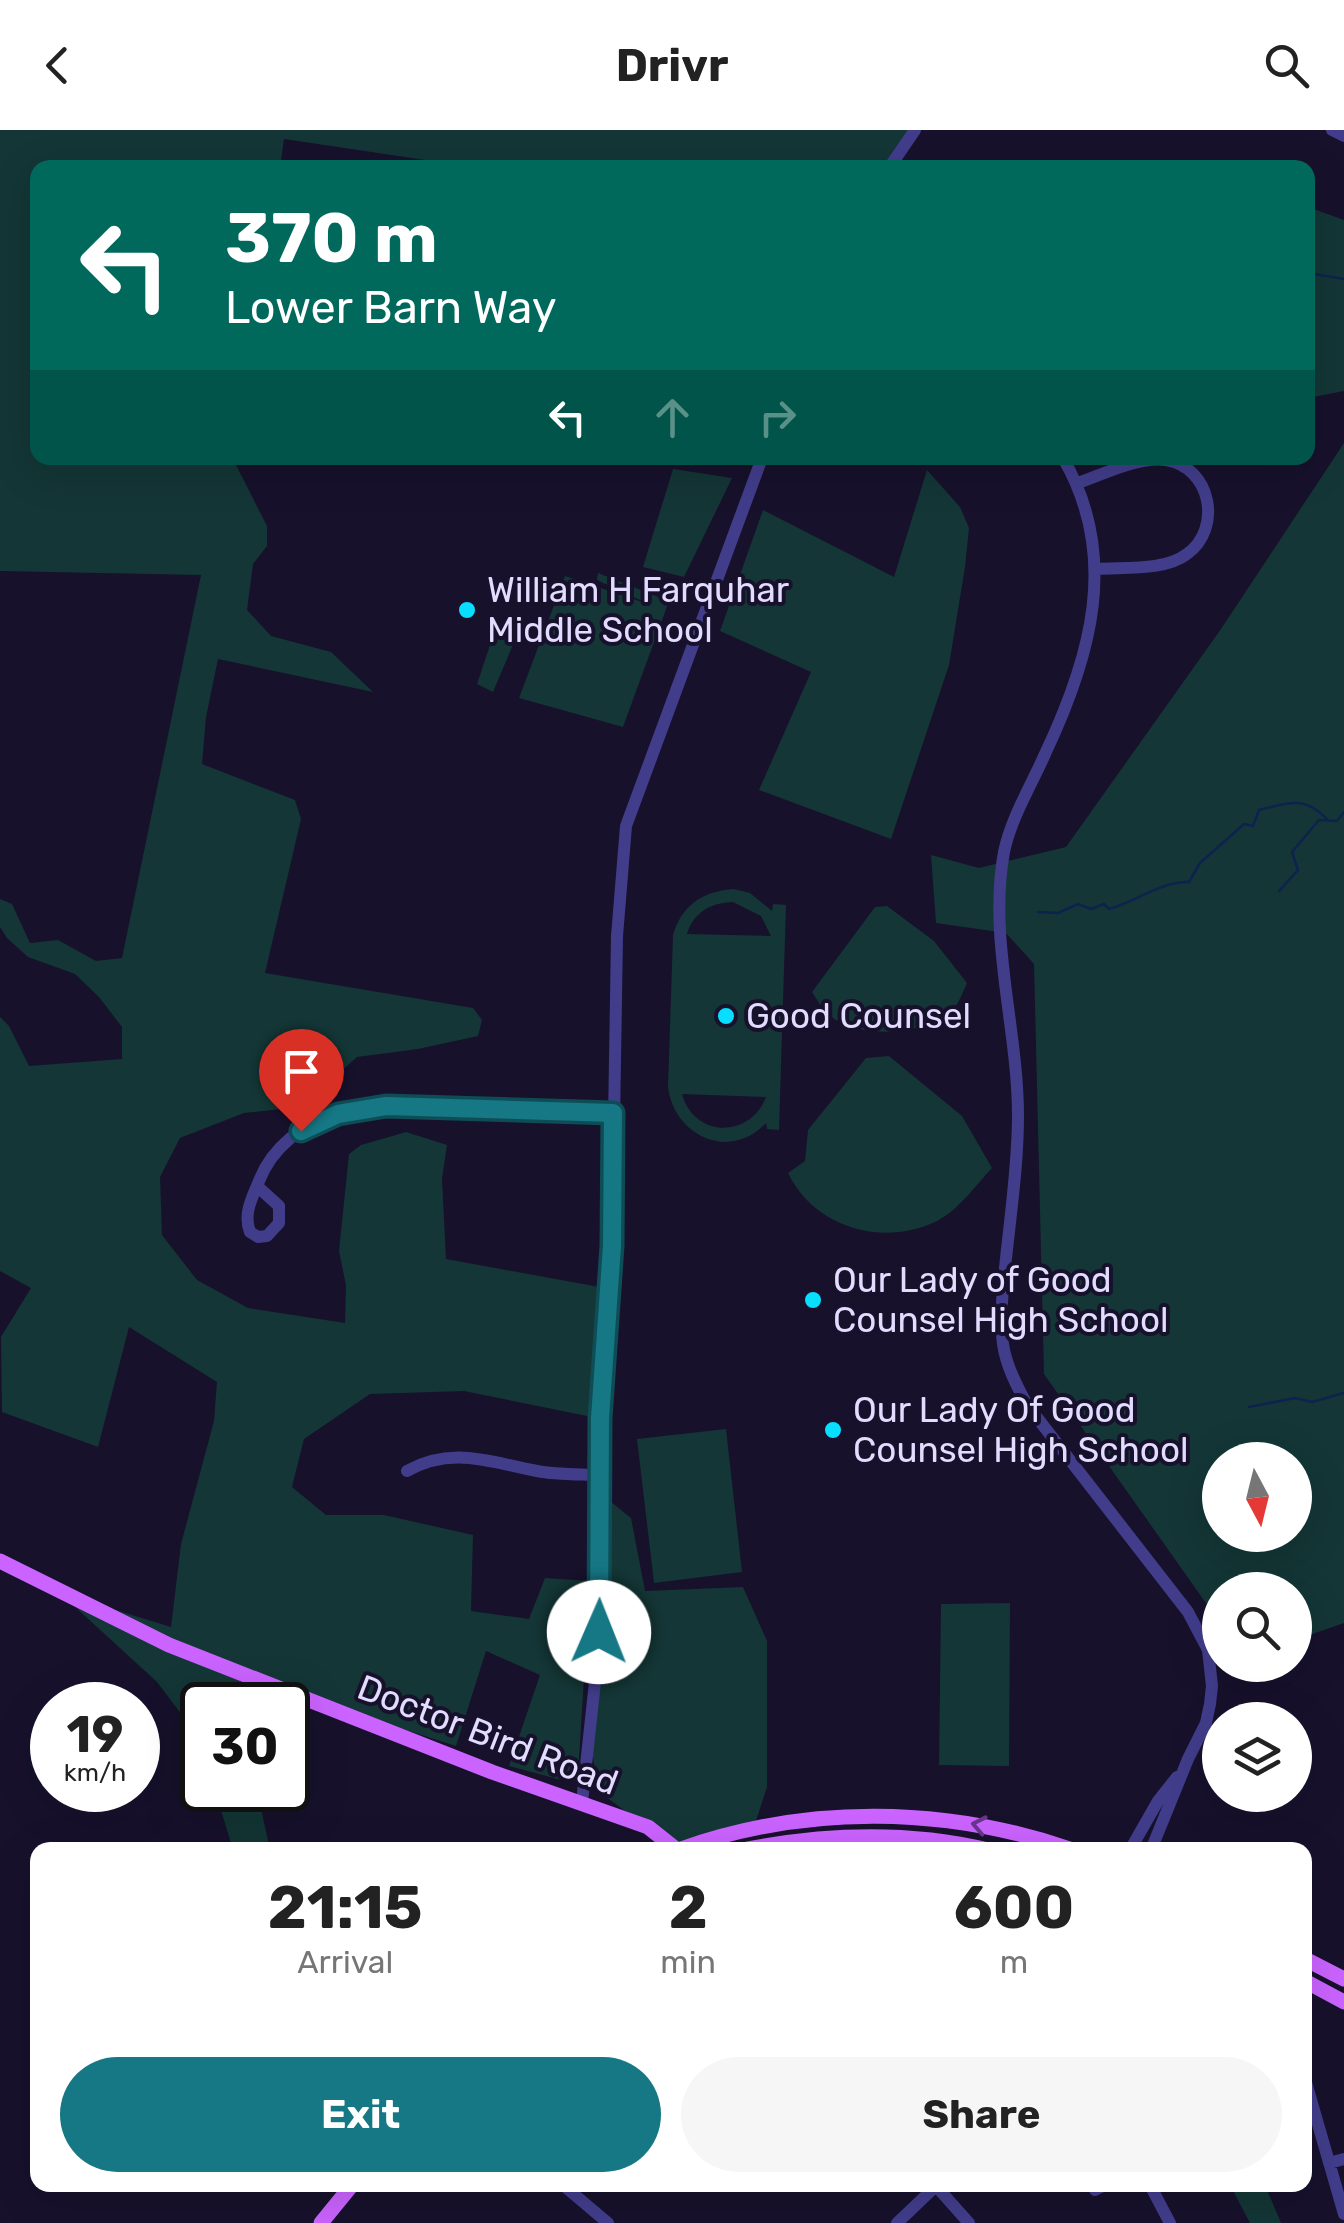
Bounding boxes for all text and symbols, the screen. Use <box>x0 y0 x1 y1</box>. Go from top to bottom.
icon: back <box>30 38 85 93</box>
icon: search <box>1259 38 1314 93</box>
text: Drivr <box>616 39 728 92</box>
text: 370 m <box>225 197 438 280</box>
icon: left <box>60 200 190 330</box>
text: Lower Barn Way <box>225 281 557 334</box>
icon: left <box>540 390 595 445</box>
icon: ahead <box>645 390 700 445</box>
icon: right <box>750 390 805 445</box>
place label: William H Farquhar Middle School <box>487 569 789 651</box>
marker: William H Farquhar Middle School <box>456 599 478 621</box>
place label: Good Counsel <box>746 995 971 1037</box>
marker: Good Counsel <box>715 1005 737 1027</box>
pin <box>259 1029 344 1132</box>
icon: arrive <box>274 1044 329 1099</box>
place label: Our Lady of Good Counsel High School <box>833 1259 1169 1341</box>
marker: Our Lady of Good Counsel High School <box>802 1289 824 1311</box>
place label: Our Lady Of Good Counsel High School <box>853 1389 1189 1471</box>
marker: Our Lady Of Good Counsel High School <box>822 1419 844 1441</box>
north arrow <box>1202 1442 1312 1552</box>
map controls <box>1202 1442 1312 1812</box>
button: search <box>1202 1572 1312 1682</box>
position arrow <box>547 1580 651 1684</box>
street label: Doctor Bird Road <box>352 1666 624 1804</box>
speed limit sign: 30 <box>180 1682 310 1812</box>
button: layers <box>1202 1702 1312 1812</box>
text: 19 <box>67 1705 123 1765</box>
text: km/h <box>64 1758 126 1787</box>
one-way arrow <box>971 1815 987 1836</box>
text: 21:15 <box>268 1872 423 1943</box>
text: 2 <box>669 1872 708 1943</box>
text: 600 <box>954 1872 1074 1943</box>
text: Arrival <box>297 1943 393 1981</box>
text: min <box>660 1943 716 1981</box>
text: m <box>1000 1943 1028 1981</box>
button: Exit <box>60 2057 661 2172</box>
button: Share <box>681 2057 1282 2172</box>

